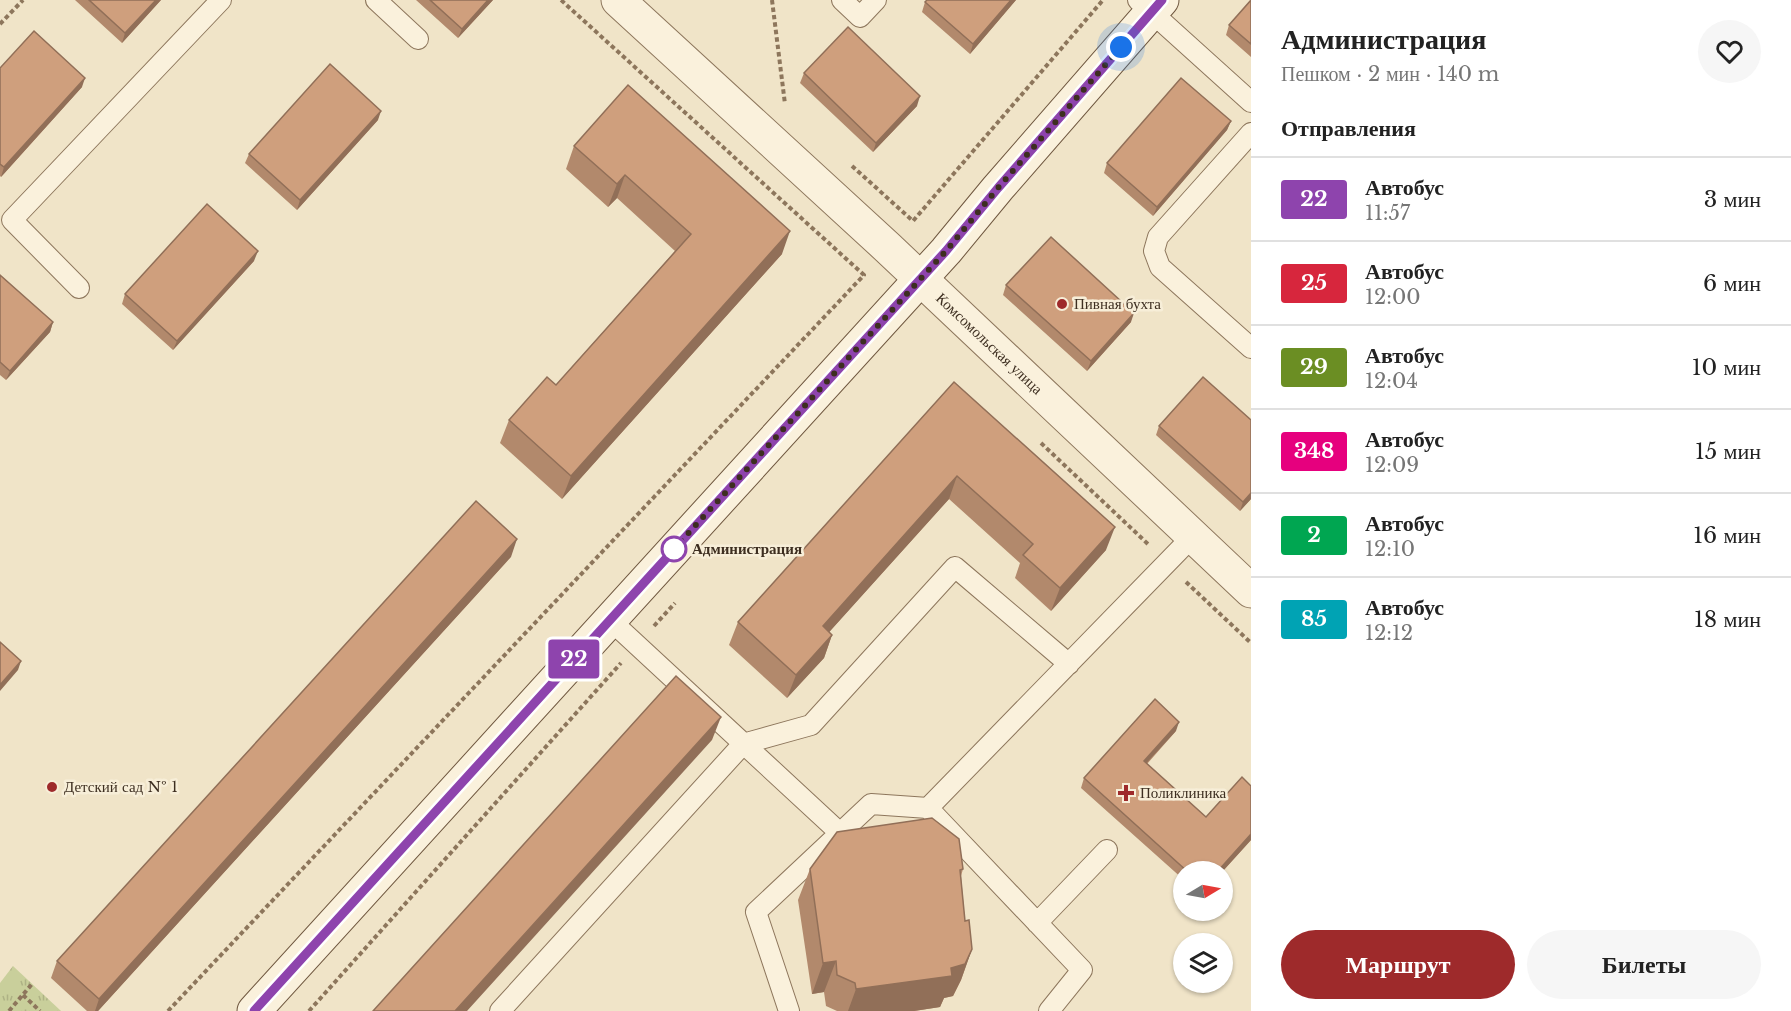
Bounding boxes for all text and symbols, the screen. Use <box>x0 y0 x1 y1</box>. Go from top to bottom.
button: heart <box>1698 20 1761 83</box>
text: Администрация <box>1281 22 1486 57</box>
your location <box>1106 32 1136 62</box>
text: Пешком · 2 мин · 140 m <box>1281 62 1499 86</box>
text: Отправления <box>1281 115 1416 142</box>
text: Автобус <box>1365 174 1444 201</box>
text: 22 <box>1300 186 1328 212</box>
text: 3 мин <box>1704 186 1761 213</box>
text: 11:57 <box>1365 201 1410 225</box>
text: Автобус <box>1365 258 1444 285</box>
text: 25 <box>1301 270 1327 296</box>
text: 6 мин <box>1703 270 1761 297</box>
text: 12:00 <box>1365 285 1421 309</box>
street label: Комсомольская улица <box>932 288 1047 398</box>
place label: Пивная бухта <box>1074 294 1161 313</box>
marker: Пивная бухта <box>1055 297 1069 311</box>
text: Автобус <box>1365 342 1444 369</box>
text: 29 <box>1300 354 1328 380</box>
text: 10 мин <box>1692 354 1761 381</box>
text: 12:04 <box>1365 369 1418 393</box>
text: Автобус <box>1365 426 1444 453</box>
text: 348 <box>1294 438 1334 464</box>
text: 15 мин <box>1695 438 1761 465</box>
text: 12:09 <box>1365 453 1419 477</box>
text: Автобус <box>1365 510 1444 537</box>
text: 2 <box>1307 522 1321 548</box>
text: 16 мин <box>1693 522 1761 549</box>
marker: Администрация <box>661 536 687 562</box>
text: 12:10 <box>1365 537 1415 561</box>
place label: Администрация <box>692 539 802 558</box>
text: Автобус <box>1365 594 1444 621</box>
text: 85 <box>1301 606 1327 632</box>
text: 18 мин <box>1694 606 1761 633</box>
text: 12:12 <box>1365 621 1413 645</box>
line badge: 22 <box>547 640 601 678</box>
text: 22 <box>560 646 588 672</box>
place label: Детский сад № 1 <box>64 777 178 796</box>
marker: Детский сад № 1 <box>45 780 59 794</box>
place label: Поликлиника <box>1140 783 1227 802</box>
marker: Поликлиника <box>1117 784 1135 802</box>
north arrow <box>1173 861 1233 921</box>
map controls <box>1173 861 1233 993</box>
button: Маршрут <box>1281 930 1515 999</box>
button: Билеты <box>1527 930 1761 999</box>
button: layers <box>1173 933 1233 993</box>

